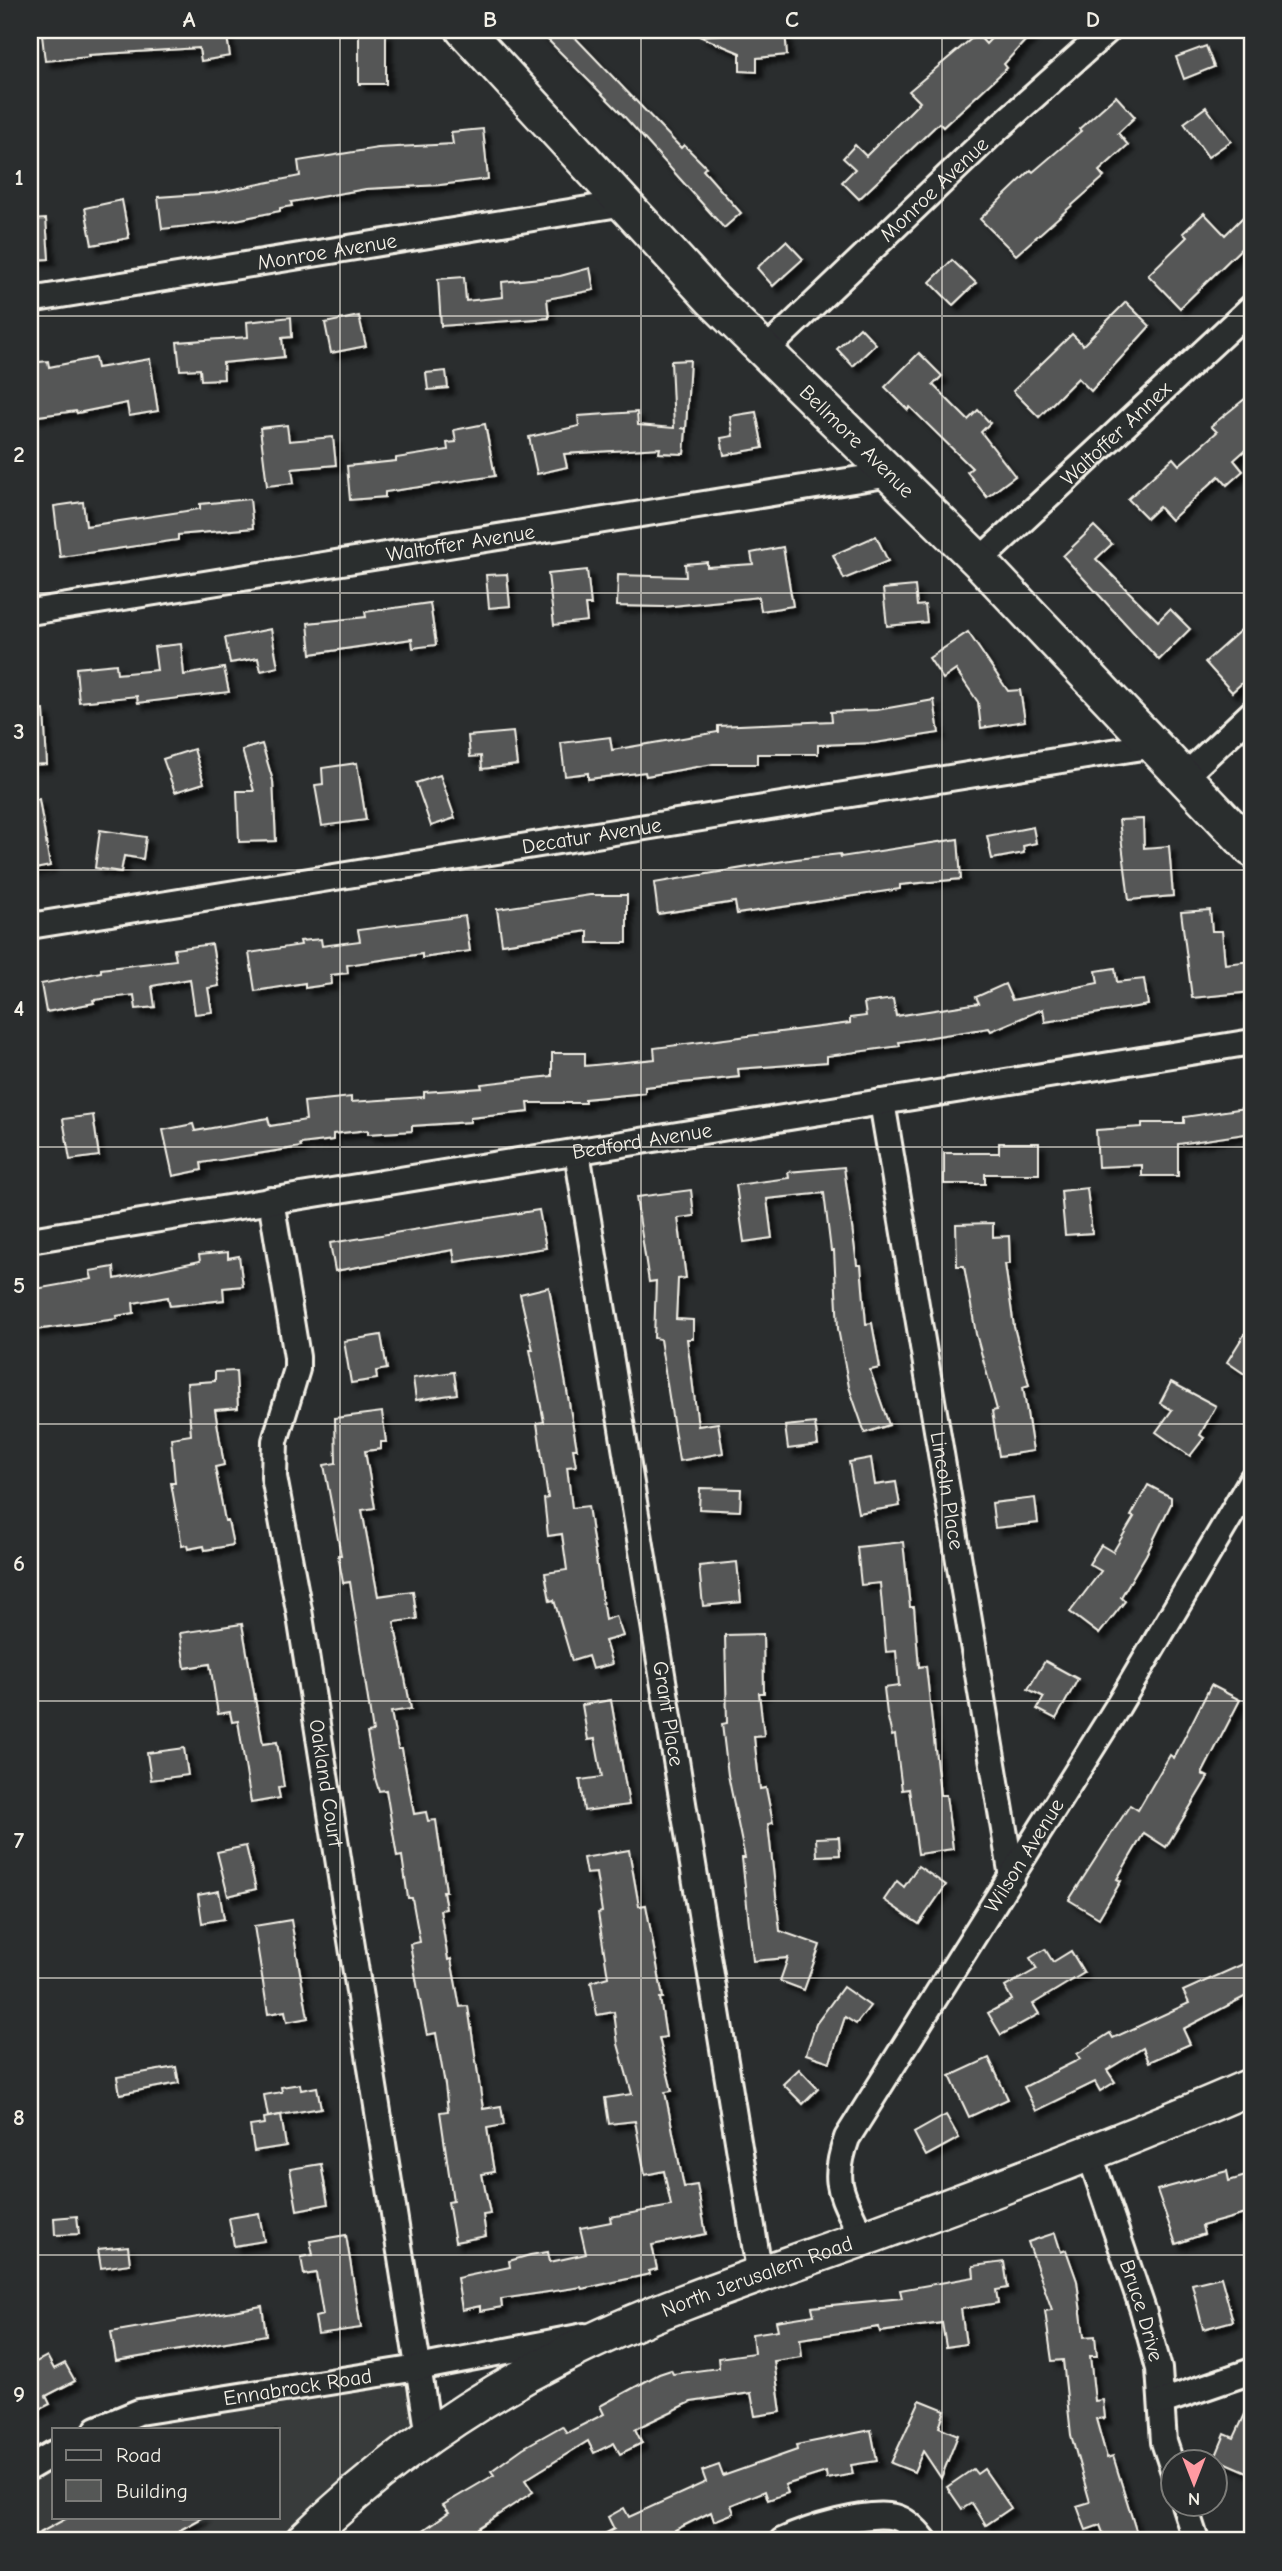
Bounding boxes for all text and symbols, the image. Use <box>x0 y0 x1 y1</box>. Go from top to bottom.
text: A <box>183 6 196 33</box>
text: B <box>483 6 497 33</box>
text: C <box>785 6 799 33</box>
text: D <box>1086 6 1100 33</box>
street label: Monroe Avenue <box>875 132 993 247</box>
text: 1 <box>14 164 24 191</box>
street label: Monroe Avenue <box>256 228 399 275</box>
street label: Waltoffer Annex <box>1056 376 1176 491</box>
street label: Bellmore Avenue <box>795 380 919 503</box>
text: 2 <box>13 441 25 468</box>
street label: Waltoffer Avenue <box>385 519 536 567</box>
text: 3 <box>13 718 25 745</box>
street label: Decatur Avenue <box>520 813 663 859</box>
text: 4 <box>14 995 25 1022</box>
street label: Bedford Avenue <box>570 1118 714 1164</box>
text: 5 <box>13 1272 25 1299</box>
street label: Lincoln Place <box>925 1430 969 1551</box>
text: 6 <box>13 1550 25 1577</box>
street label: Grant Place <box>648 1659 689 1768</box>
street label: Oakland Court <box>304 1718 348 1850</box>
street label: Wilson Avenue <box>979 1794 1069 1917</box>
text: 7 <box>14 1827 25 1854</box>
text: 8 <box>13 2104 25 2131</box>
street label: North Jerusalem Road <box>658 2231 856 2322</box>
street label: Bruce Drive <box>1115 2257 1168 2364</box>
street label: Ennabrock Road <box>222 2363 374 2410</box>
text: 9 <box>13 2381 25 2408</box>
legend <box>52 2428 280 2518</box>
text: Road <box>116 2443 161 2467</box>
north arrow <box>1160 2448 1230 2518</box>
text: Building <box>116 2479 188 2503</box>
text: N <box>1188 2488 1200 2510</box>

